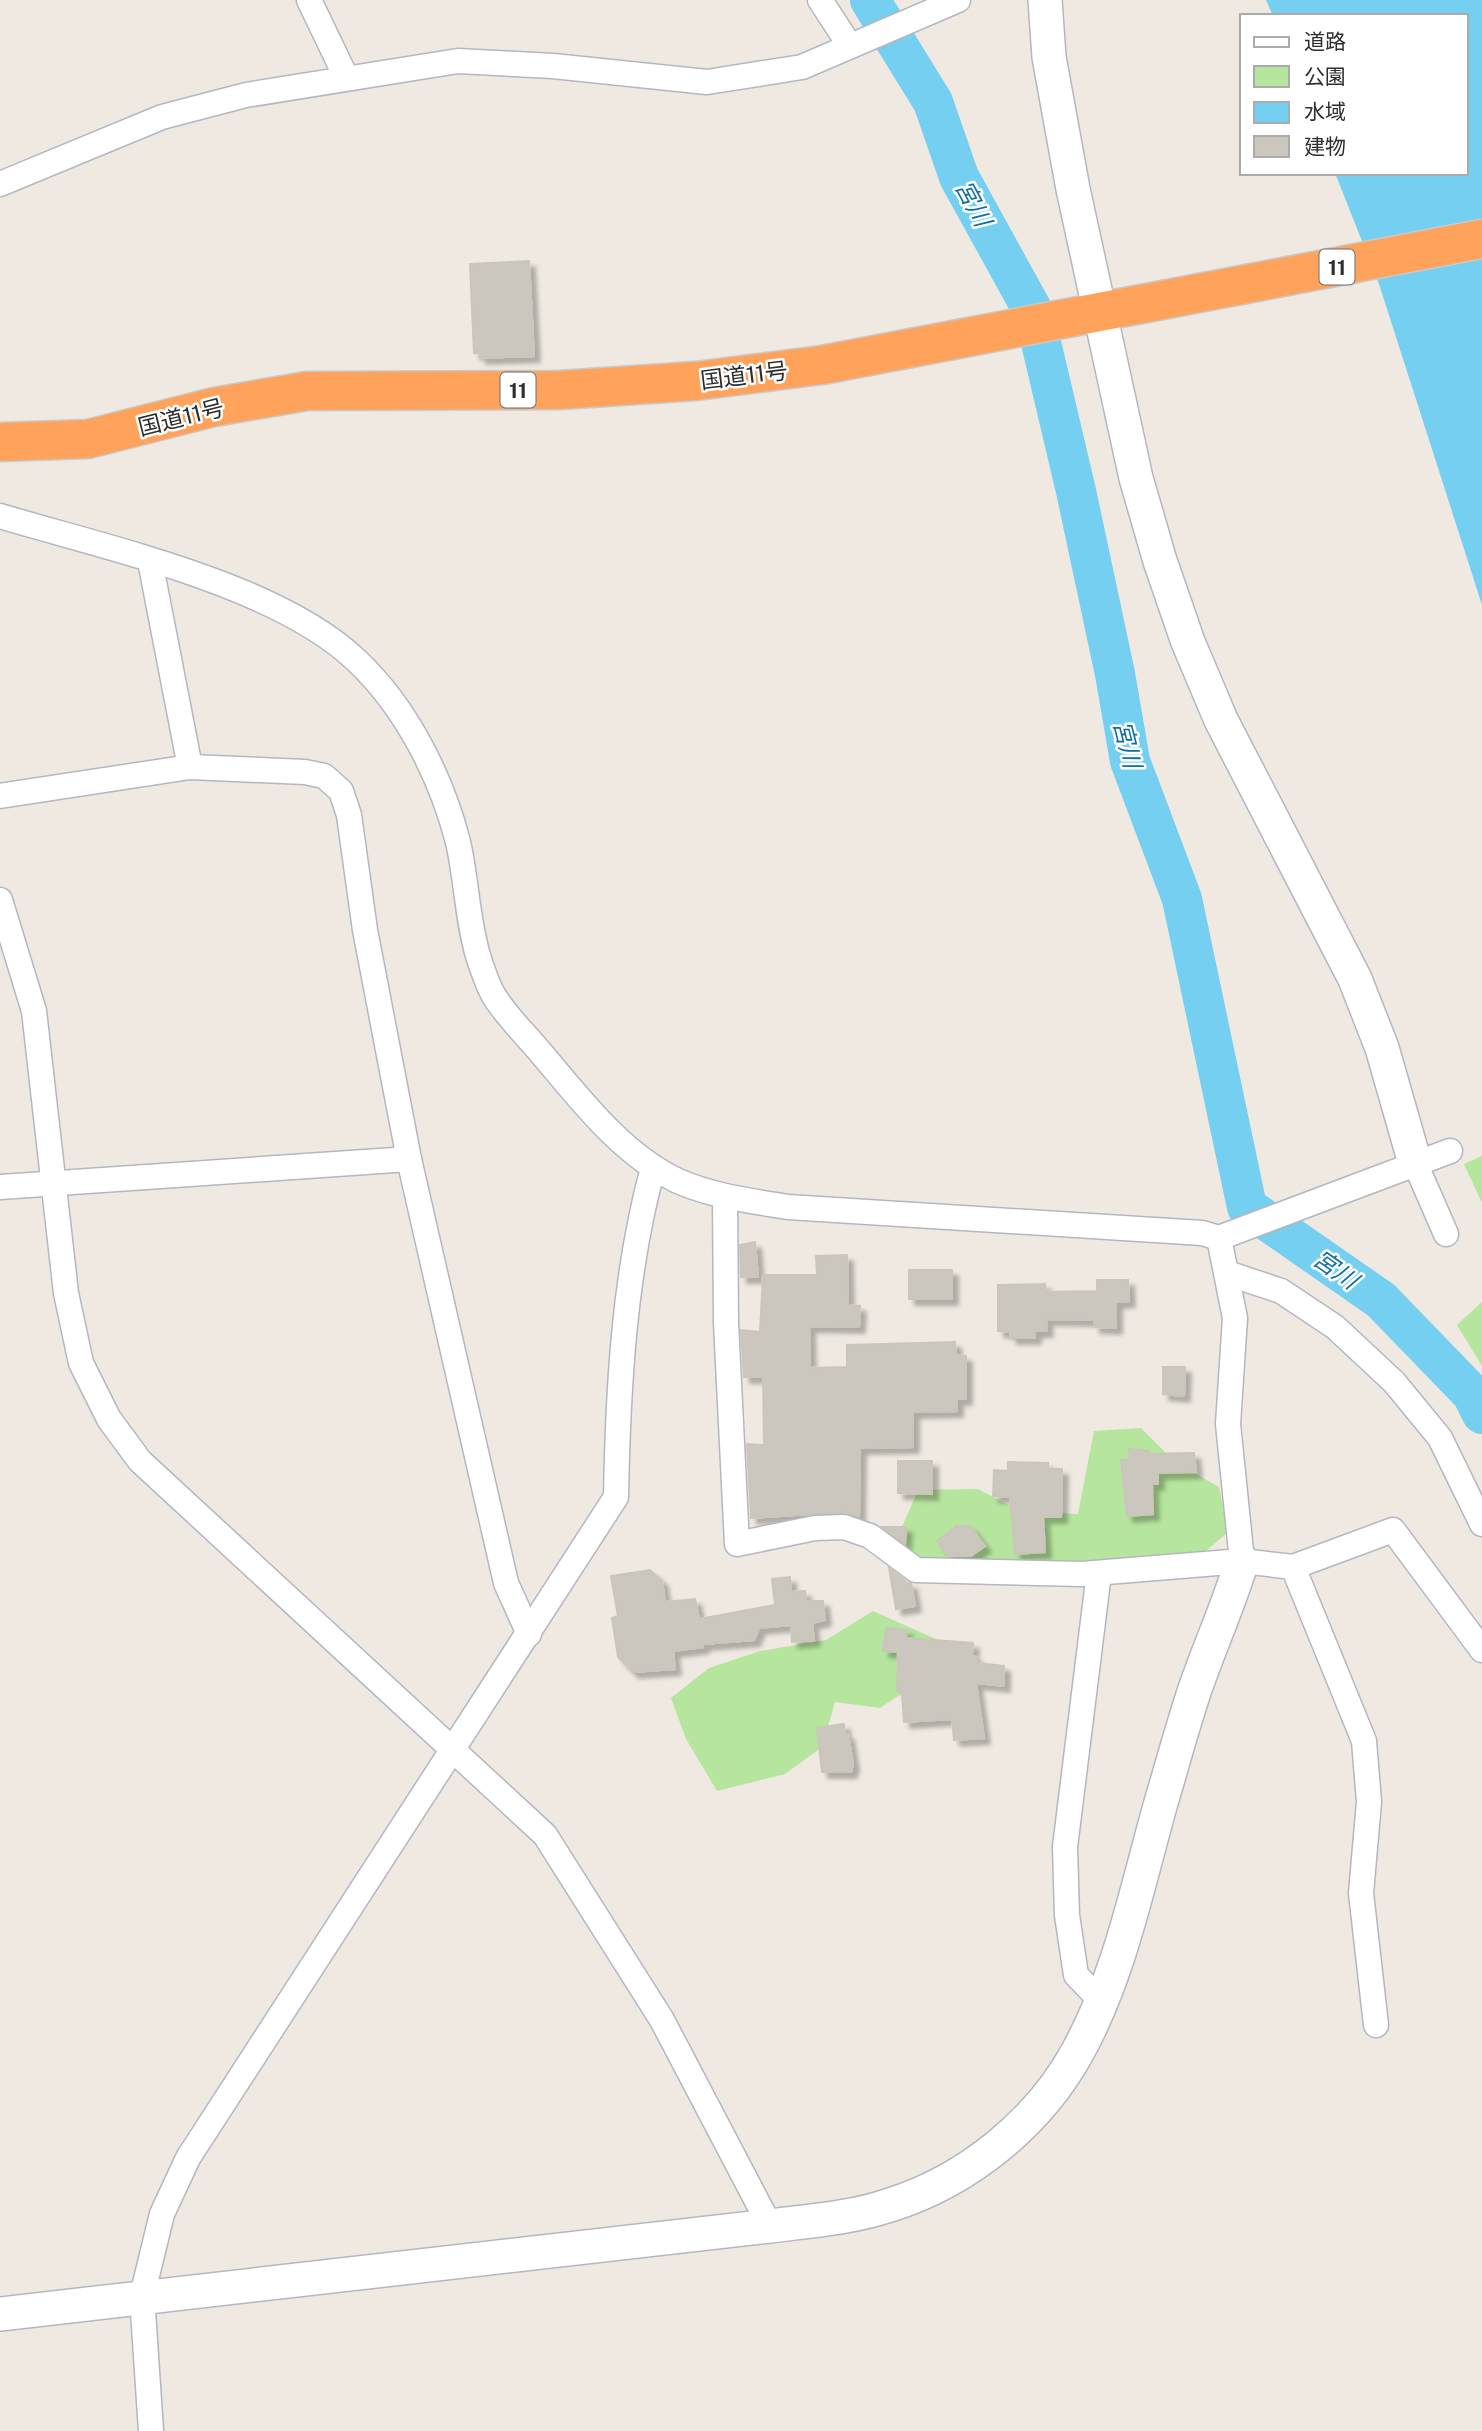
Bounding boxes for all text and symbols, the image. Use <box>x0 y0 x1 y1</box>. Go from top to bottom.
legend <box>1240 14 1468 175</box>
text: 道路 <box>1304 29 1346 54</box>
text: 公園 <box>1304 64 1346 89</box>
text: 水域 <box>1304 99 1346 124</box>
text: 建物 <box>1304 134 1346 159</box>
water label: 宮川 <box>950 175 999 233</box>
road number: 11 <box>1320 250 1354 284</box>
street label: 国道11号 <box>699 356 789 394</box>
road number: 11 <box>500 372 536 408</box>
street label: 国道11号 <box>135 393 227 441</box>
water label: 宮川 <box>1109 717 1148 774</box>
water label: 宮川 <box>1308 1244 1366 1296</box>

